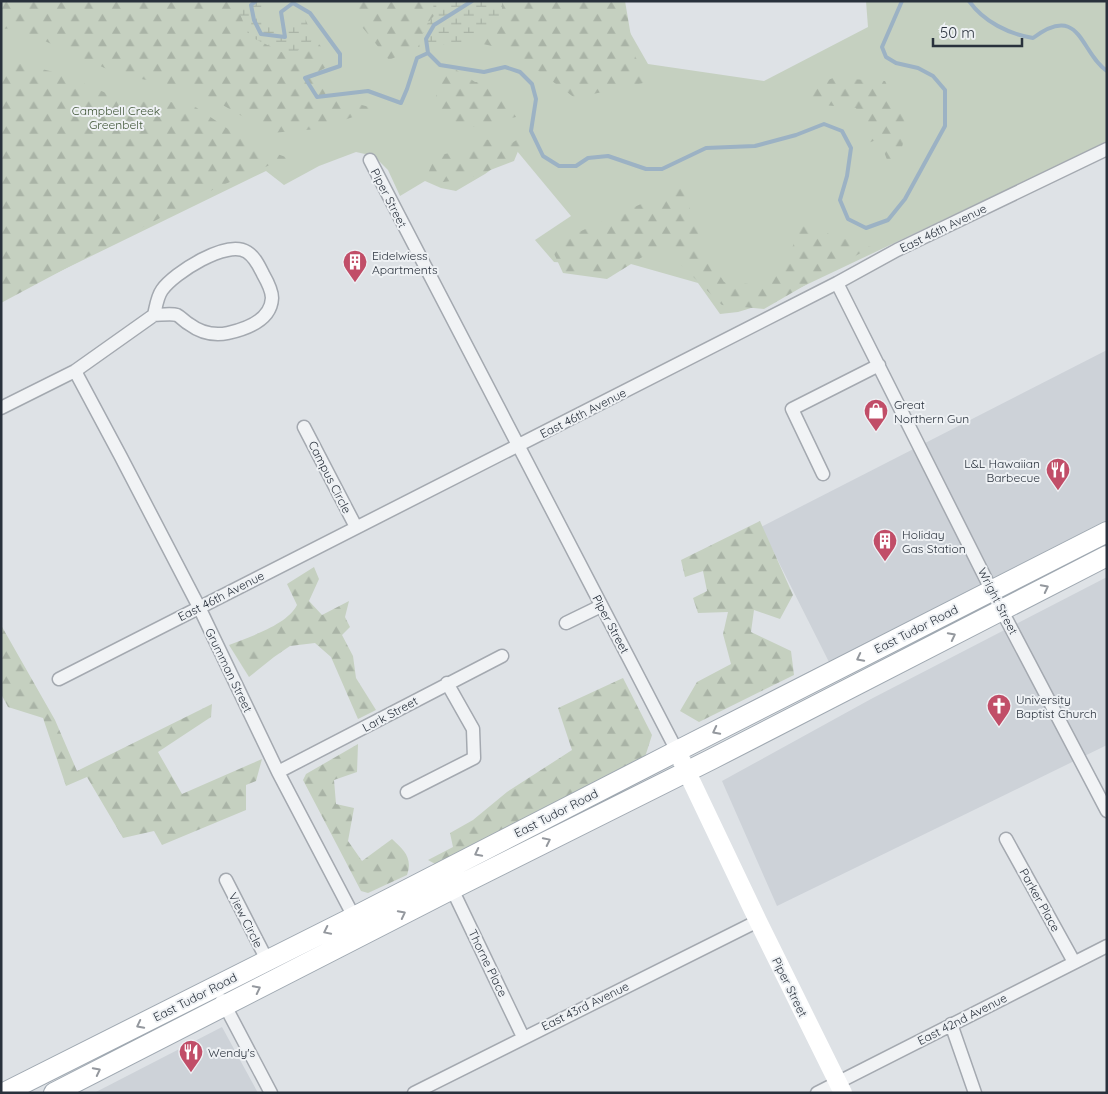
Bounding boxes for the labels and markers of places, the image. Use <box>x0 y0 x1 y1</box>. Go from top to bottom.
place label: Eidelwiess Apartments <box>372 248 438 277</box>
building icon: Eidelwiess Apartments <box>342 249 368 283</box>
place label: Great Northern Gun <box>894 397 969 426</box>
shop icon: Great Northern Gun <box>863 398 889 432</box>
place label: L&L Hawaiian Barbecue <box>964 456 1040 485</box>
restaurant icon: L&L Hawaiian Barbecue <box>1045 457 1071 491</box>
place label: Holiday Gas Station <box>902 527 966 556</box>
building icon: Holiday Gas Station <box>872 528 898 562</box>
place label: University Baptist Church <box>1016 692 1097 721</box>
church icon: University Baptist Church <box>986 693 1012 727</box>
restaurant icon: Wendy's <box>178 1039 204 1073</box>
place label: Wendy's <box>208 1045 256 1060</box>

